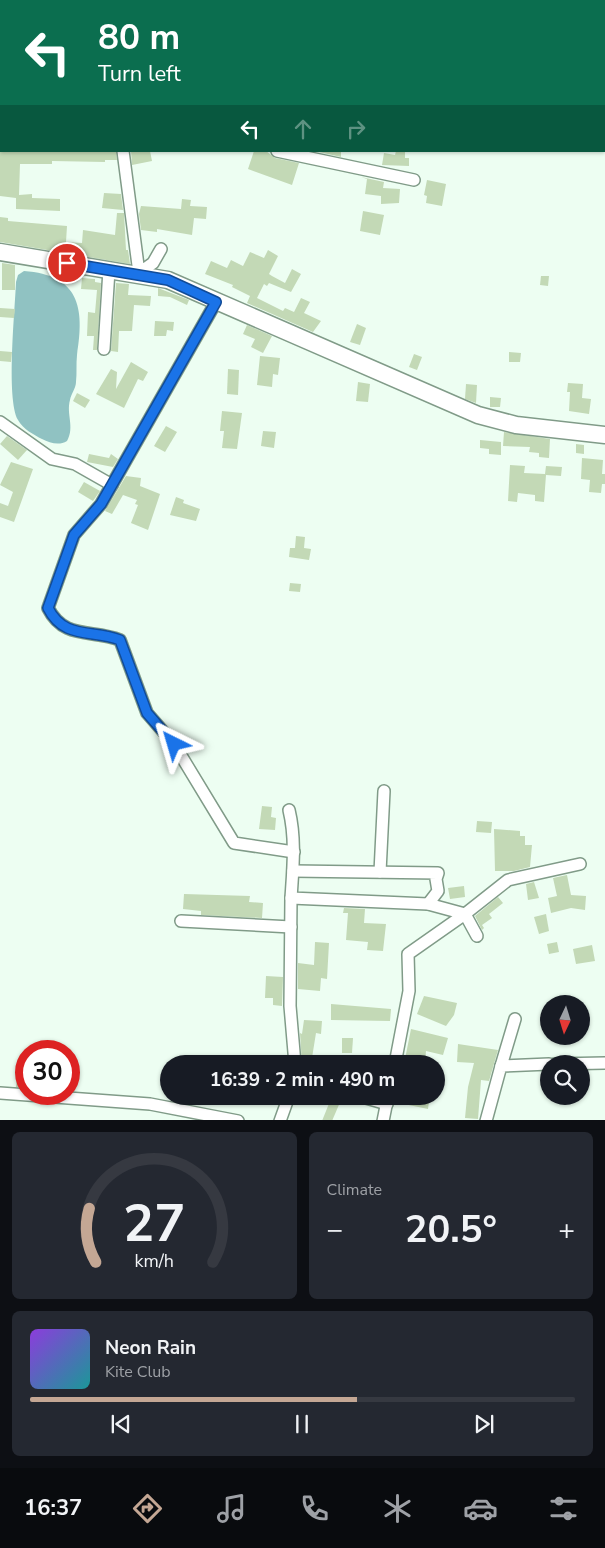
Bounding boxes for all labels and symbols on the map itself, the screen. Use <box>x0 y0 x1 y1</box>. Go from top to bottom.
pin <box>46 242 88 284</box>
position arrow <box>147 717 199 769</box>
north arrow <box>540 995 590 1045</box>
speed limit sign: 30 <box>15 1040 80 1105</box>

